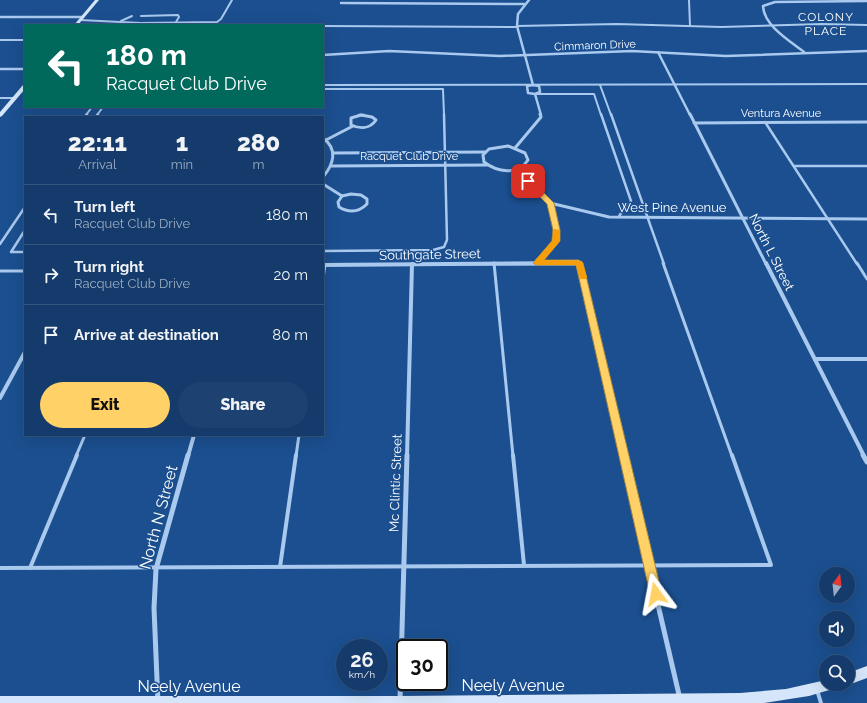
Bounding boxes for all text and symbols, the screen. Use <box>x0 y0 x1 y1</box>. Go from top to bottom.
district label: COLONY PLACE <box>798 10 854 38</box>
street label: Cimmaron Drive <box>554 38 637 53</box>
text: 180 m <box>106 39 187 72</box>
icon: left <box>40 40 92 92</box>
text: Racquet Club Drive <box>106 73 267 94</box>
street label: Ventura Avenue <box>741 107 822 120</box>
text: 22:11 <box>68 128 127 157</box>
text: 1 <box>176 128 188 157</box>
text: 280 <box>237 128 280 157</box>
street label: Racquet Club Drive <box>360 150 459 163</box>
text: Arrival <box>78 157 116 172</box>
text: min <box>171 157 193 172</box>
text: m <box>253 157 265 172</box>
pin <box>511 164 545 198</box>
icon: arrive <box>517 170 539 192</box>
text: Turn left <box>74 198 135 216</box>
street label: West Pine Avenue <box>618 200 727 215</box>
icon: left <box>40 204 62 226</box>
text: 180 m <box>266 206 308 224</box>
street label: North L Street <box>746 211 798 294</box>
text: Racquet Club Drive <box>74 216 190 231</box>
street label: Southgate Street <box>379 246 482 263</box>
text: Turn right <box>74 258 144 276</box>
icon: right <box>40 264 62 286</box>
text: 20 m <box>273 266 308 284</box>
text: Racquet Club Drive <box>74 276 190 291</box>
icon: arrive <box>40 324 62 346</box>
text: Arrive at destination <box>74 326 219 344</box>
text: 80 m <box>272 326 308 344</box>
button: Exit <box>40 382 170 428</box>
button: Share <box>178 382 308 428</box>
street label: Mc Clintic Street <box>386 433 405 532</box>
street label: North N Street <box>135 462 182 571</box>
north arrow <box>819 567 855 603</box>
map controls <box>819 567 855 691</box>
position arrow <box>635 573 677 615</box>
button: sound <box>819 611 855 647</box>
speed limit sign: 30 <box>396 639 448 691</box>
text: 26 <box>350 648 374 672</box>
button: search <box>819 655 855 691</box>
text: km/h <box>349 669 375 680</box>
street label: Neely Avenue <box>461 676 565 695</box>
street label: Neely Avenue <box>137 677 241 696</box>

